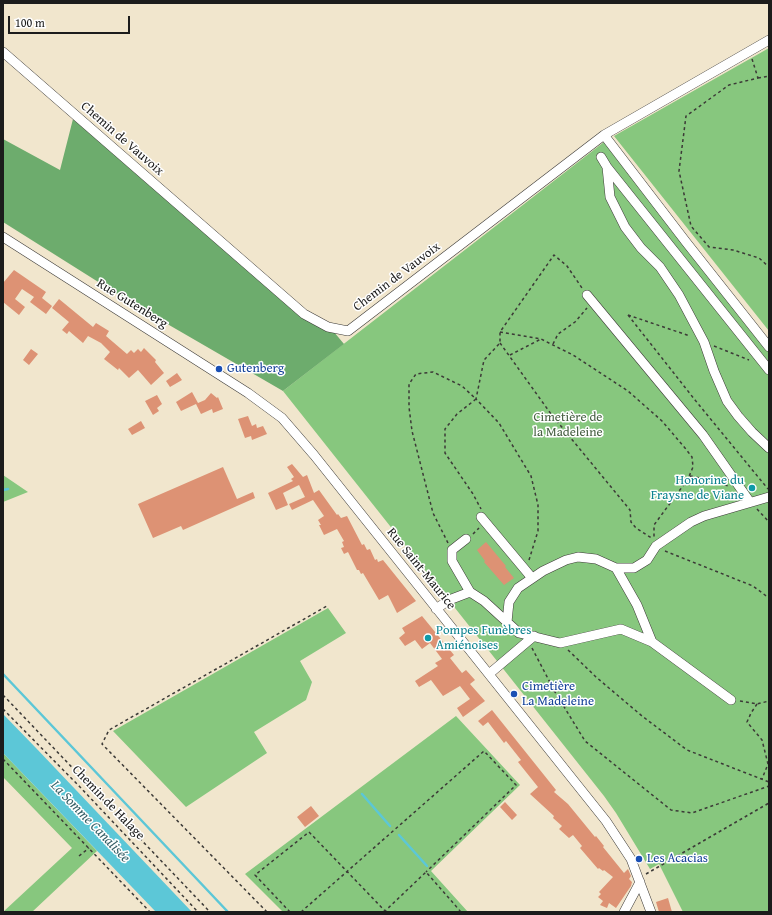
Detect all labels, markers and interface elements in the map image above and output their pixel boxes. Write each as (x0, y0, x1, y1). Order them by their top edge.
scale bar (10, 8, 132, 34)
text: 100 m (15, 14, 45, 31)
street label: Chemin de Vauvoix (77, 99, 167, 179)
street label: Chemin de Vauvoix (350, 239, 444, 315)
street label: Rue Gutenberg (94, 276, 170, 332)
place label: Gutenberg (227, 361, 284, 377)
marker: Gutenberg (214, 364, 224, 374)
park label: Cimetière de la Madeleine (533, 410, 603, 441)
place label: Honorine du Fraysne de Viane (651, 473, 744, 504)
marker: Honorine du Fraysne de Viane (747, 483, 757, 493)
street label: Rue Saint-Maurice (383, 525, 459, 613)
place label: Pompes Funèbres Amiénoises (436, 623, 531, 654)
marker: Pompes Funèbres Amiénoises (423, 633, 433, 643)
place label: Cimetière La Madeleine (522, 679, 594, 710)
marker: Cimetière La Madeleine (509, 689, 519, 699)
street label: Chemin de Halage (68, 762, 148, 844)
water label: La Somme Canalisée (47, 778, 133, 866)
place label: Les Acacias (647, 851, 708, 867)
marker: Les Acacias (634, 854, 644, 864)

